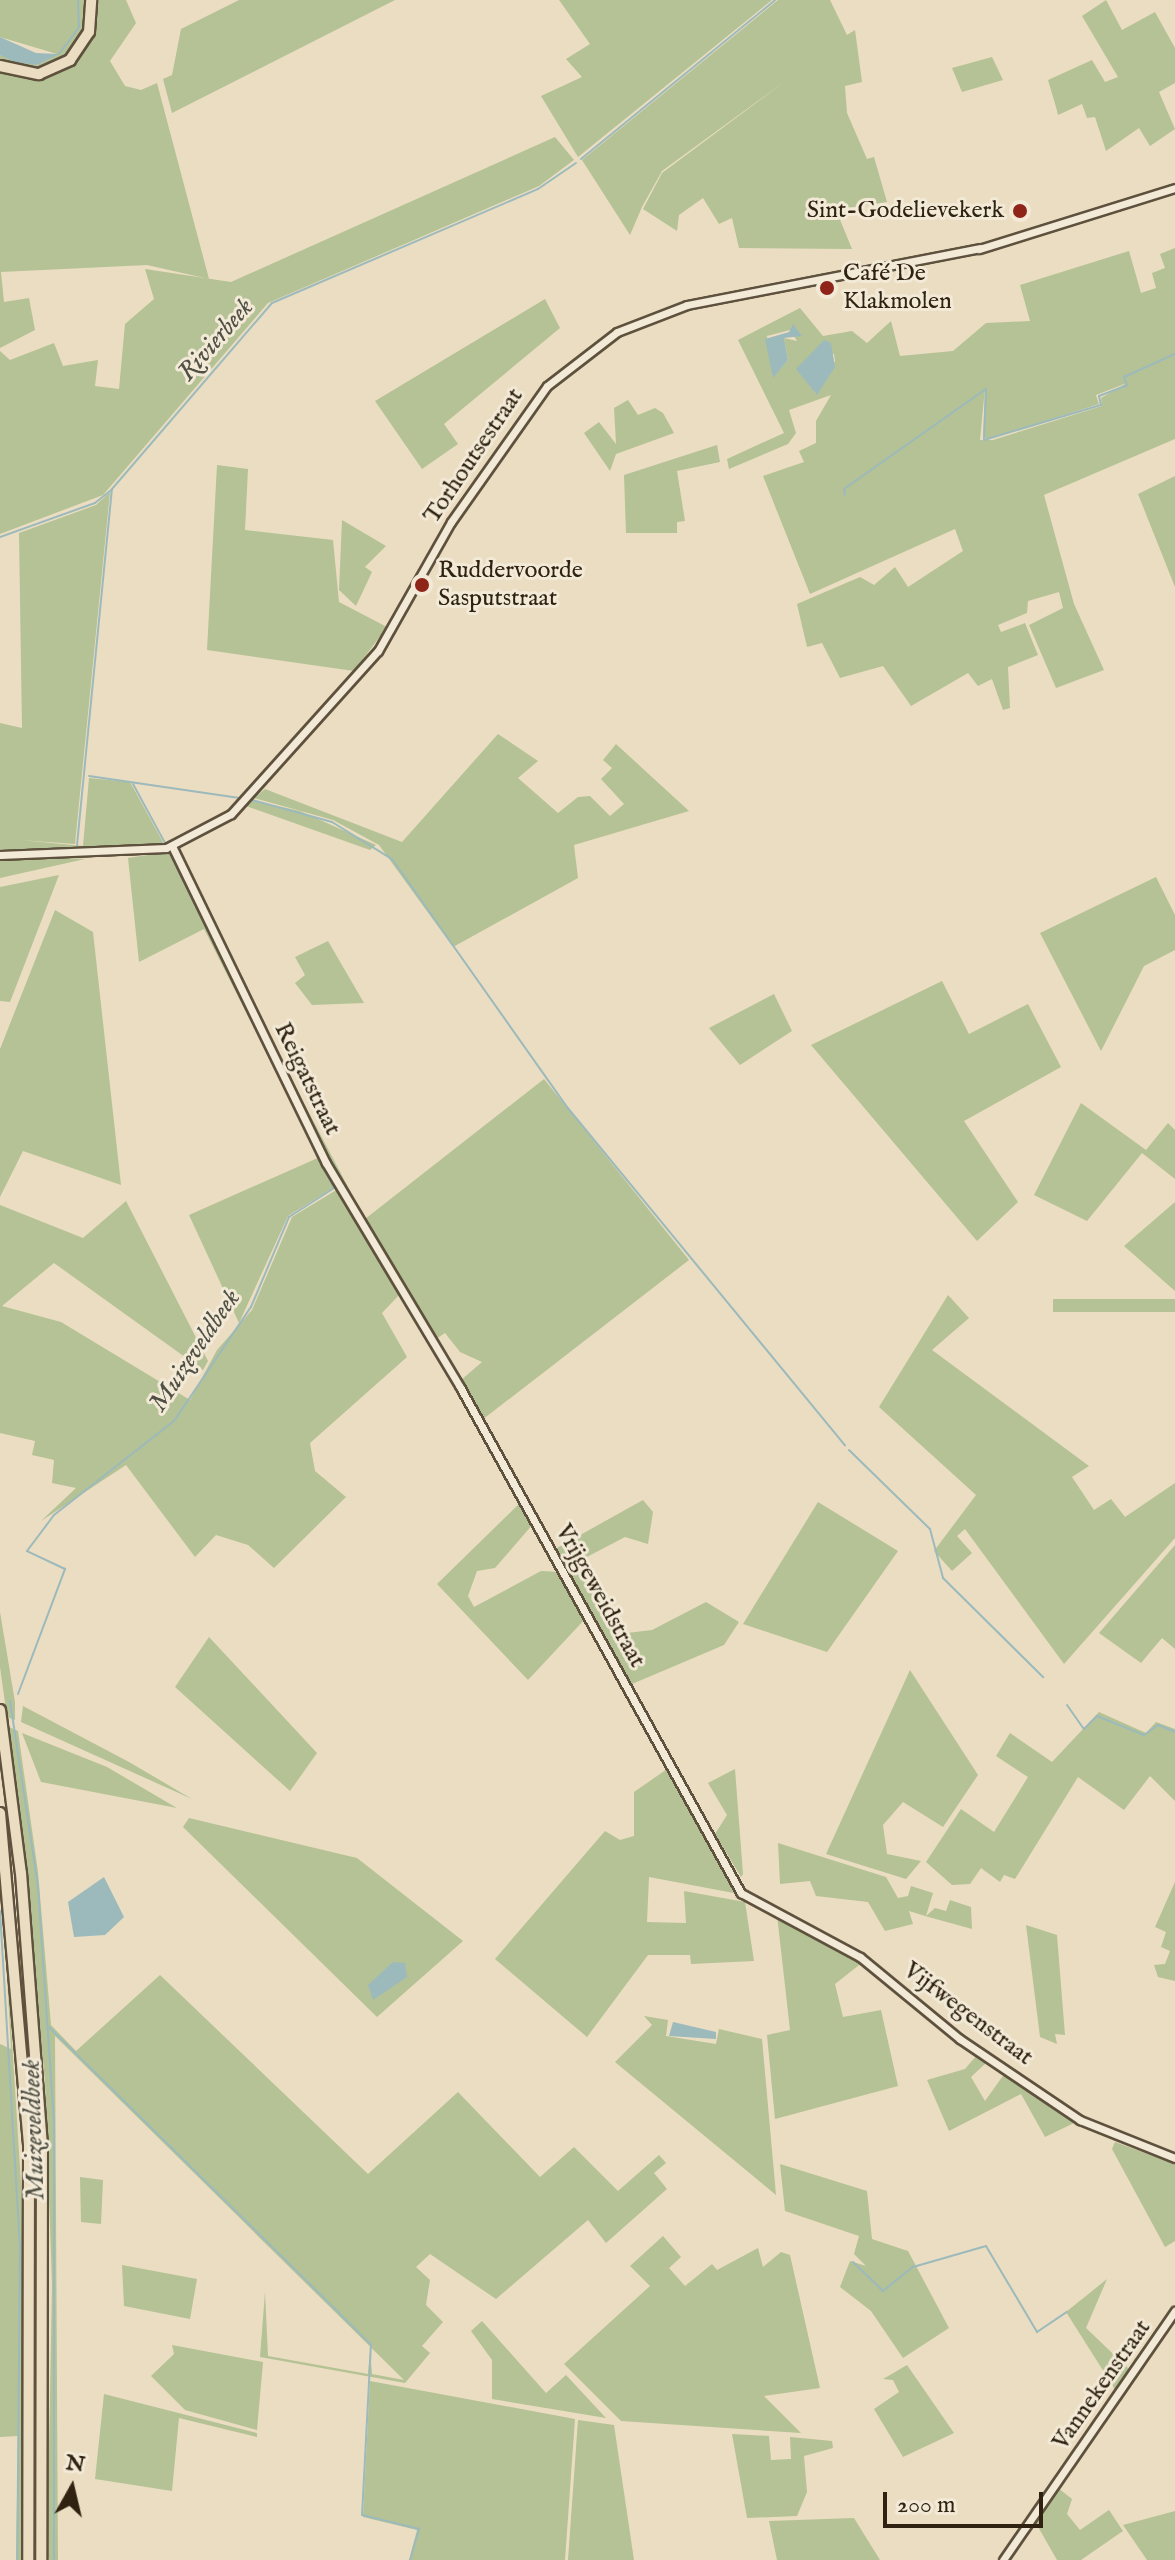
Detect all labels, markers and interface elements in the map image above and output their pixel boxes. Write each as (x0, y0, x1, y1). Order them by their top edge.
place label: Sint-Godelievekerk (807, 197, 1004, 225)
marker: Sint-Godelievekerk (1011, 202, 1029, 220)
place label: Café De Klakmolen (843, 260, 952, 316)
marker: Café De Klakmolen (818, 279, 836, 297)
water label: Rivierbeek (172, 292, 260, 388)
street label: Torhoutsestraat (418, 383, 530, 529)
place label: Ruddervoorde Sasputstraat (438, 557, 583, 613)
marker: Ruddervoorde Sasputstraat (413, 576, 431, 594)
street label: Reigatstraat (267, 1018, 347, 1140)
water label: Muizeveldbeek (143, 1284, 247, 1418)
street label: Vrijgeweidstraat (549, 1519, 651, 1673)
street label: Vijfwegenstraat (898, 1956, 1038, 2072)
water label: Muizeveldbeek (16, 2059, 52, 2201)
street label: Vannekenstraat (1047, 2314, 1157, 2456)
north arrow (32, 2448, 112, 2528)
text: N (64, 2449, 87, 2479)
scale bar (887, 2476, 1047, 2526)
text: 200 m (897, 2490, 956, 2521)

